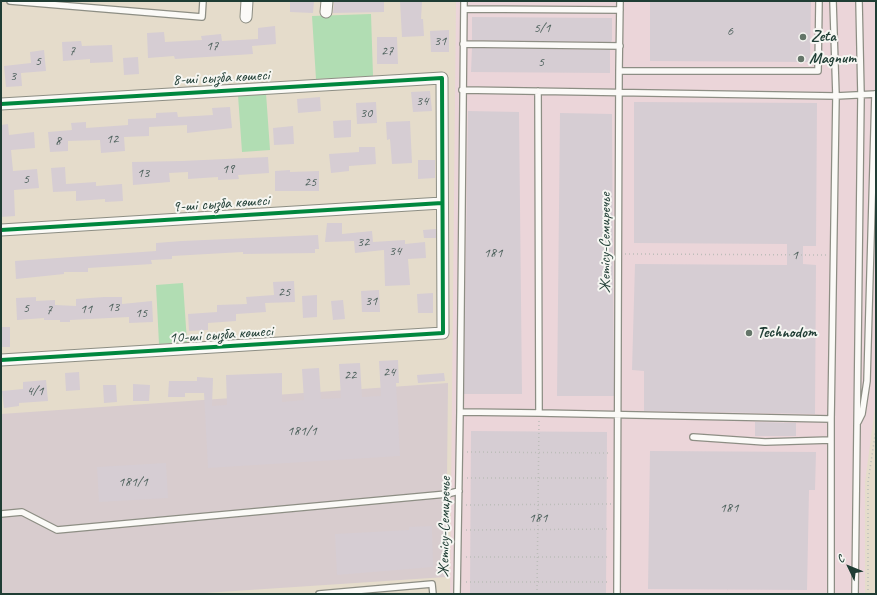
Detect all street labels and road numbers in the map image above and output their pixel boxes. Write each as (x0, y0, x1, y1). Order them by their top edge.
street label: 8-ші сызба көшесі (172, 66, 270, 90)
street label: 9-ші сызба көшесі (172, 191, 270, 217)
street label: Жетісу-Семиречье (596, 193, 616, 293)
street label: 10-ші сызба көшесі (168, 322, 274, 348)
street label: Жетісу-Семиречье (435, 476, 455, 578)

